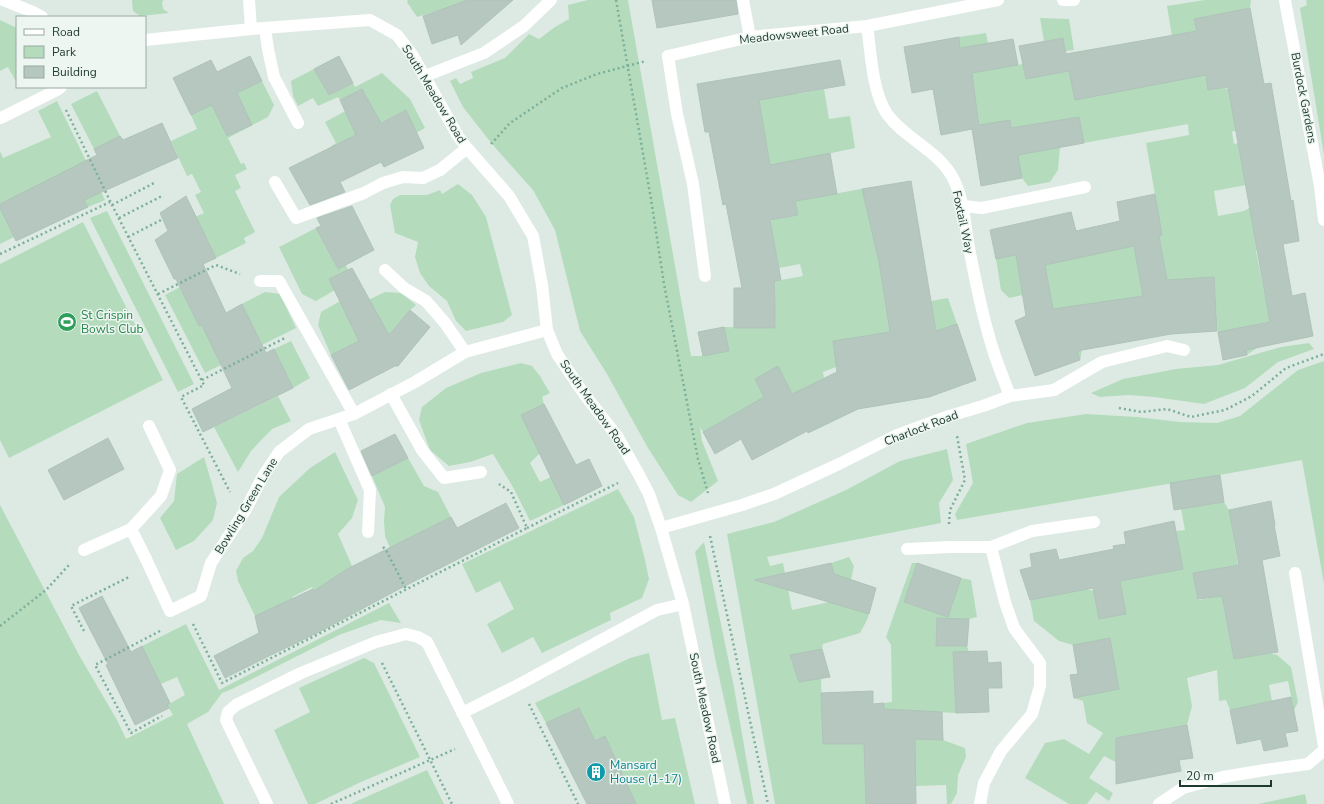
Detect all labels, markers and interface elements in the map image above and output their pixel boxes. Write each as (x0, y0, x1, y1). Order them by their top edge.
legend (16, 16, 146, 88)
street label: Meadowsweet Road (738, 20, 850, 48)
text: Road (52, 24, 80, 40)
street label: South Meadow Road (398, 42, 470, 146)
text: Park (52, 44, 77, 60)
street label: Burdock Gardens (1287, 51, 1321, 145)
text: Building (52, 64, 97, 80)
street label: Foxtail Way (949, 189, 978, 256)
place label: St Crispin Bowls Club (81, 307, 144, 337)
sports icon: St Crispin Bowls Club (56, 311, 78, 333)
street label: South Meadow Road (556, 356, 634, 458)
street label: Charlock Road (882, 407, 960, 449)
street label: Bowling Green Lane (211, 455, 281, 557)
street label: South Meadow Road (685, 651, 725, 765)
place label: Mansard House (1-17) (610, 757, 682, 787)
building icon: Mansard House (1-17) (585, 761, 607, 783)
scale bar (1180, 762, 1271, 788)
text: 20 m (1186, 768, 1214, 784)

